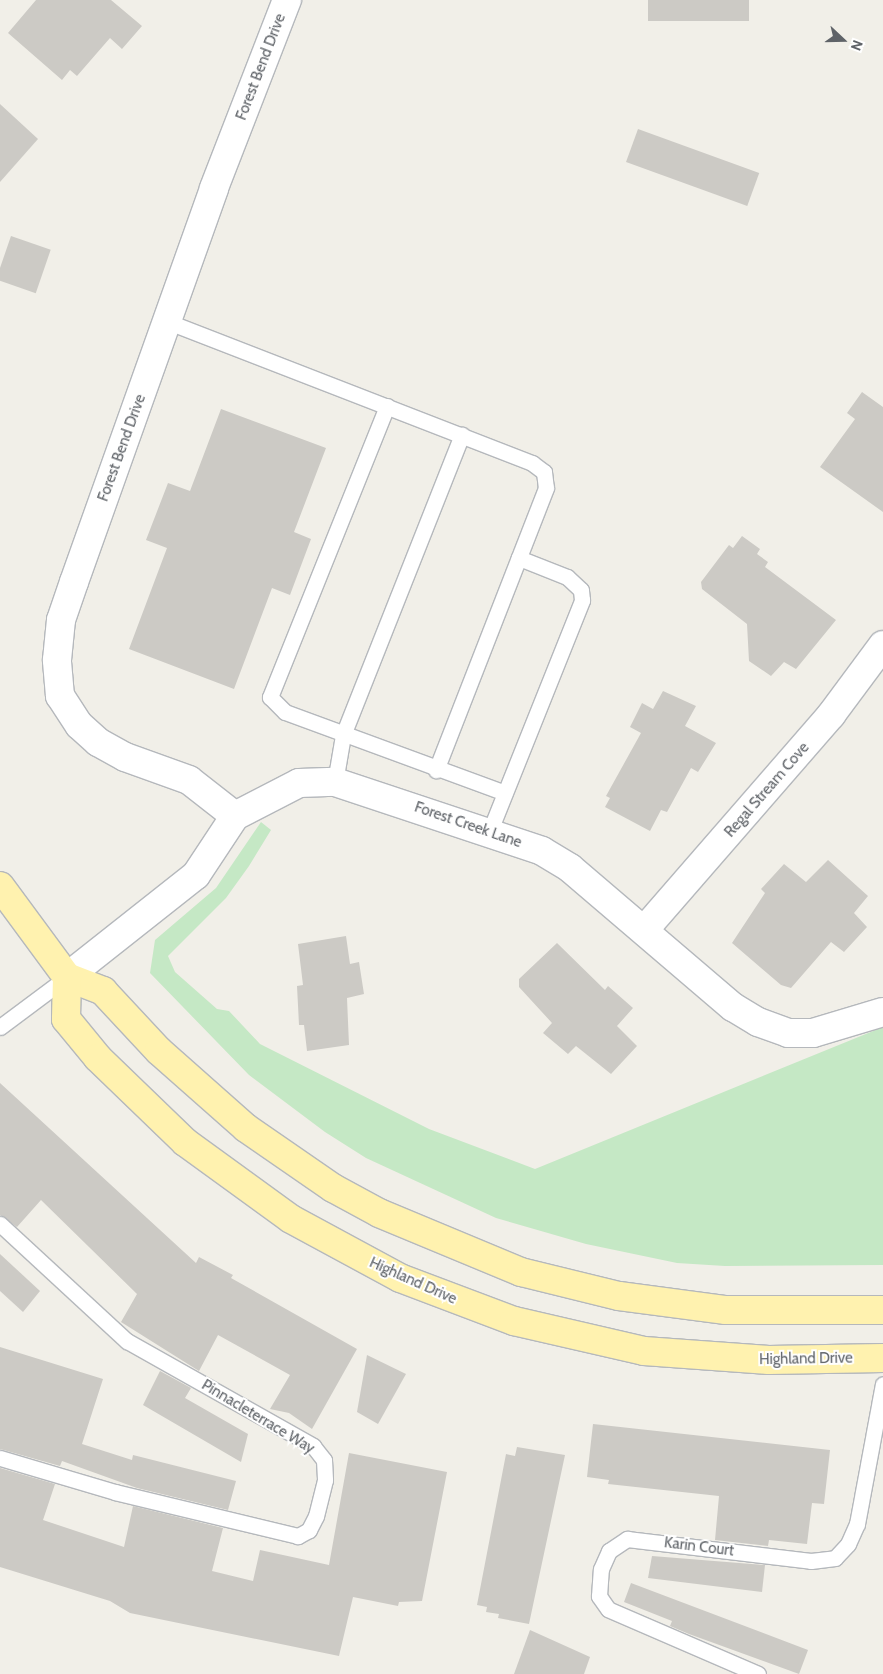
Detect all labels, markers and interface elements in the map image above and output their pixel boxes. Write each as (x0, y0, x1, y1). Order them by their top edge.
street label: Forest Bend Drive (232, 11, 290, 123)
north arrow (818, 15, 868, 65)
text: N (847, 38, 867, 53)
street label: Forest Bend Drive (94, 392, 150, 504)
street label: Regal Stream Cove (721, 739, 813, 841)
street label: Forest Creek Lane (412, 798, 524, 852)
street label: Highland Drive (367, 1254, 459, 1308)
street label: Highland Drive (759, 1349, 853, 1369)
street label: Pinnacleterrace Way (198, 1376, 318, 1458)
street label: Karin Court (663, 1534, 735, 1560)

